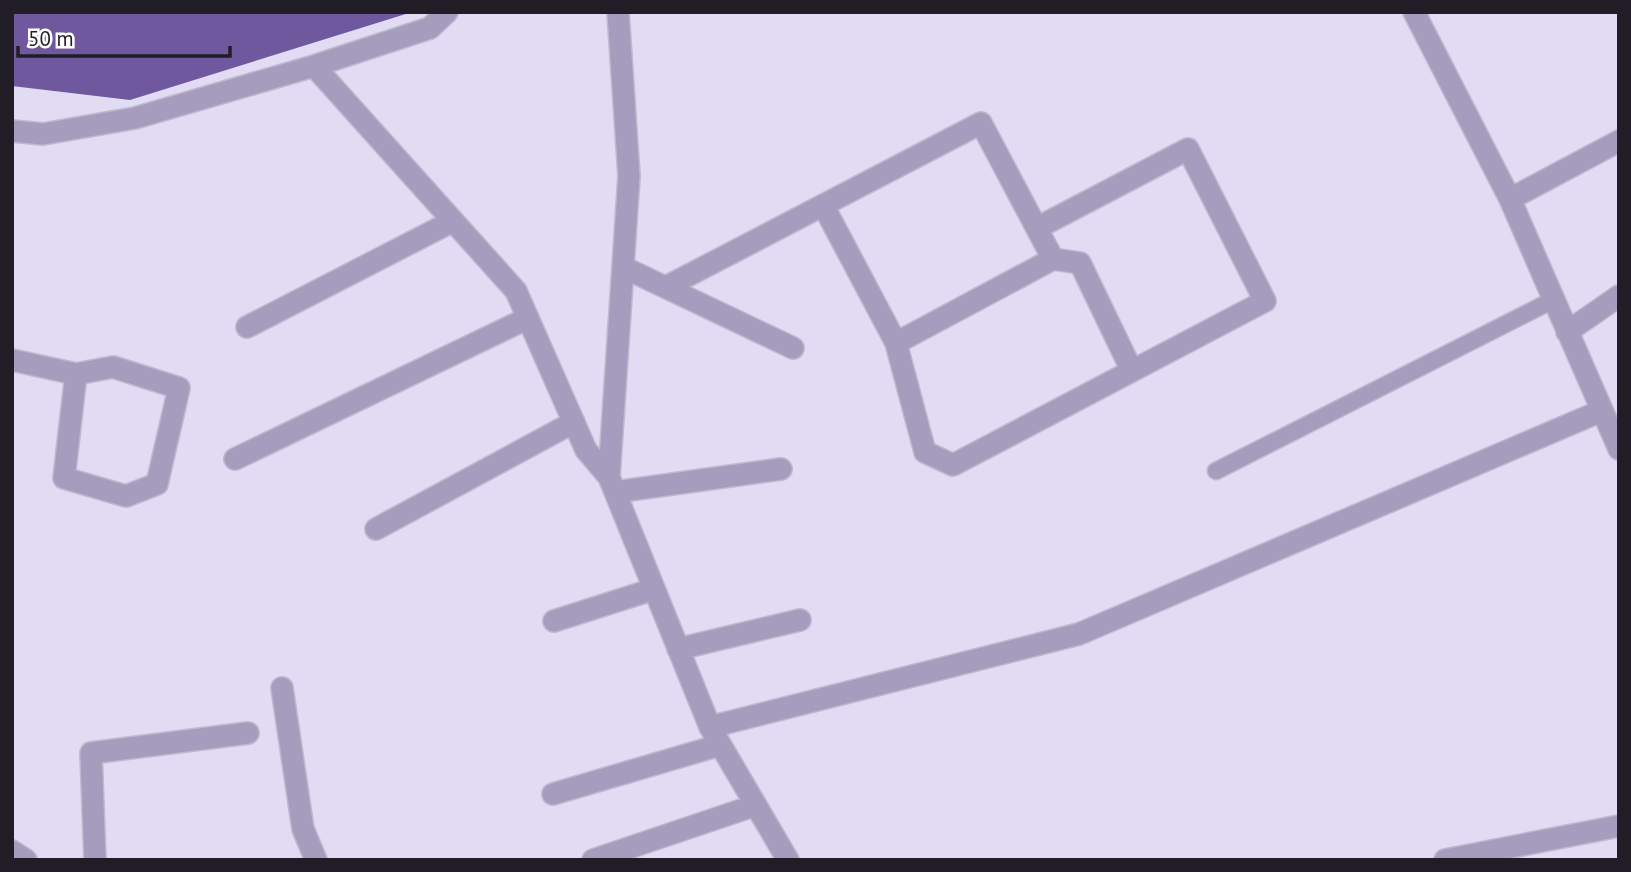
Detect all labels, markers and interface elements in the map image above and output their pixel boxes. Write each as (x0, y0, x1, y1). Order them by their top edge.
scale bar (18, 14, 229, 58)
text: 50 m (28, 25, 74, 52)

